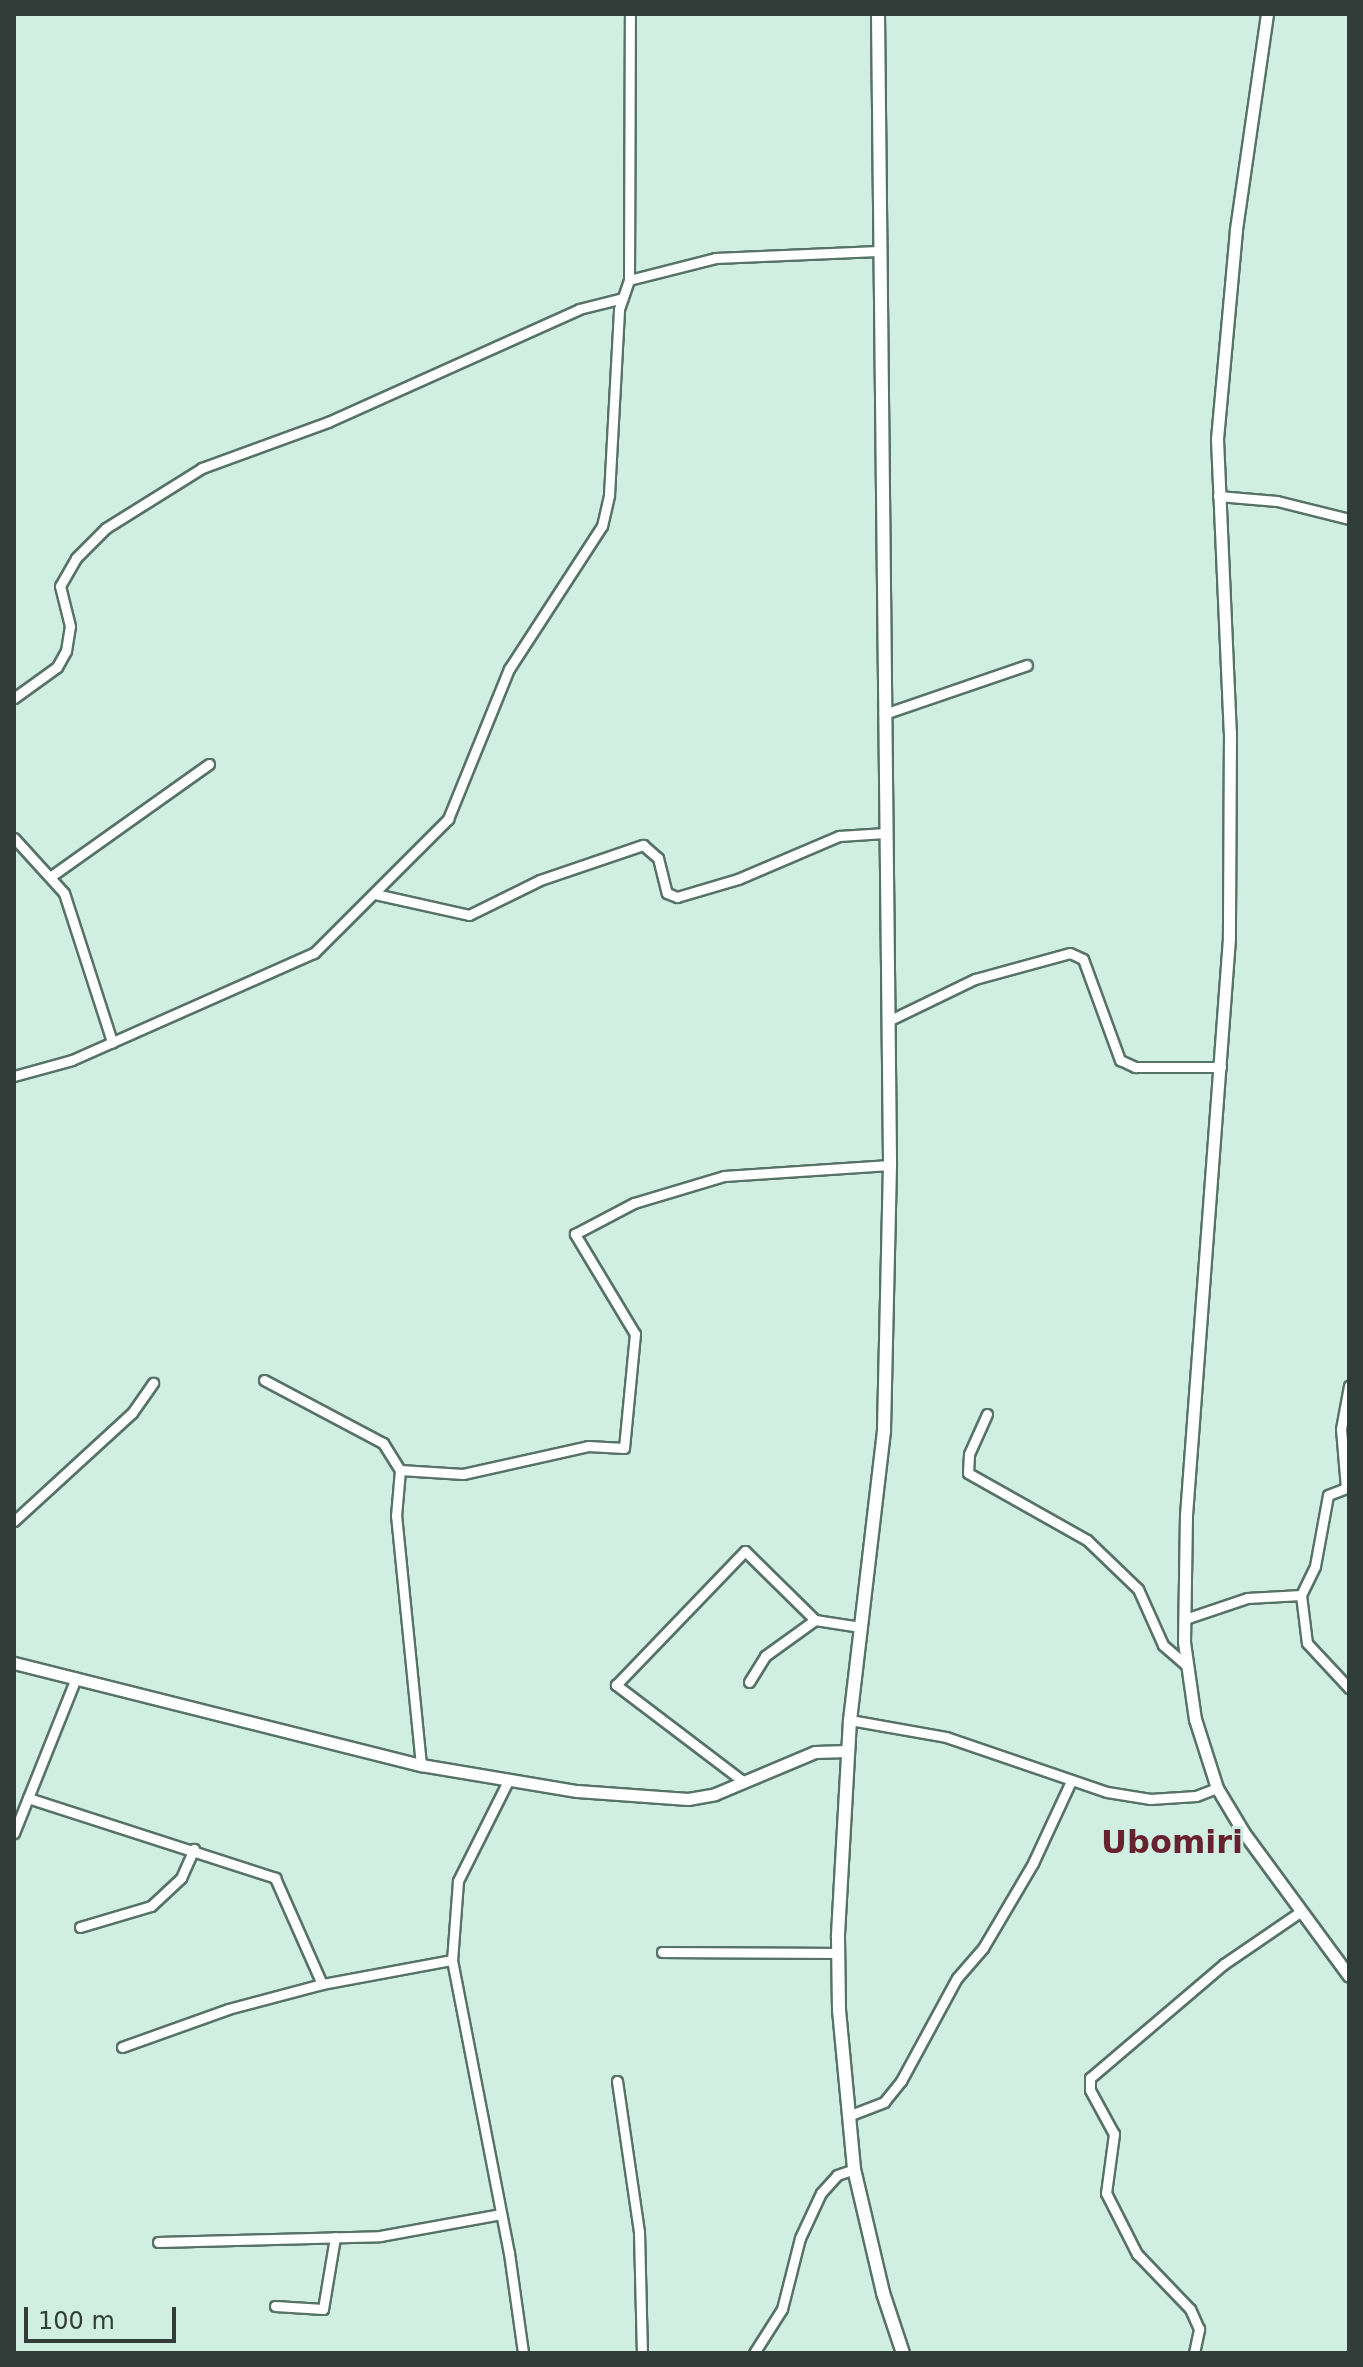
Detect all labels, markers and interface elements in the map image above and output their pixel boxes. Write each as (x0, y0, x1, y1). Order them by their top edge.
district label: Ubomiri (1101, 1823, 1243, 1861)
scale bar (28, 2291, 180, 2341)
text: 100 m (38, 2307, 115, 2335)

